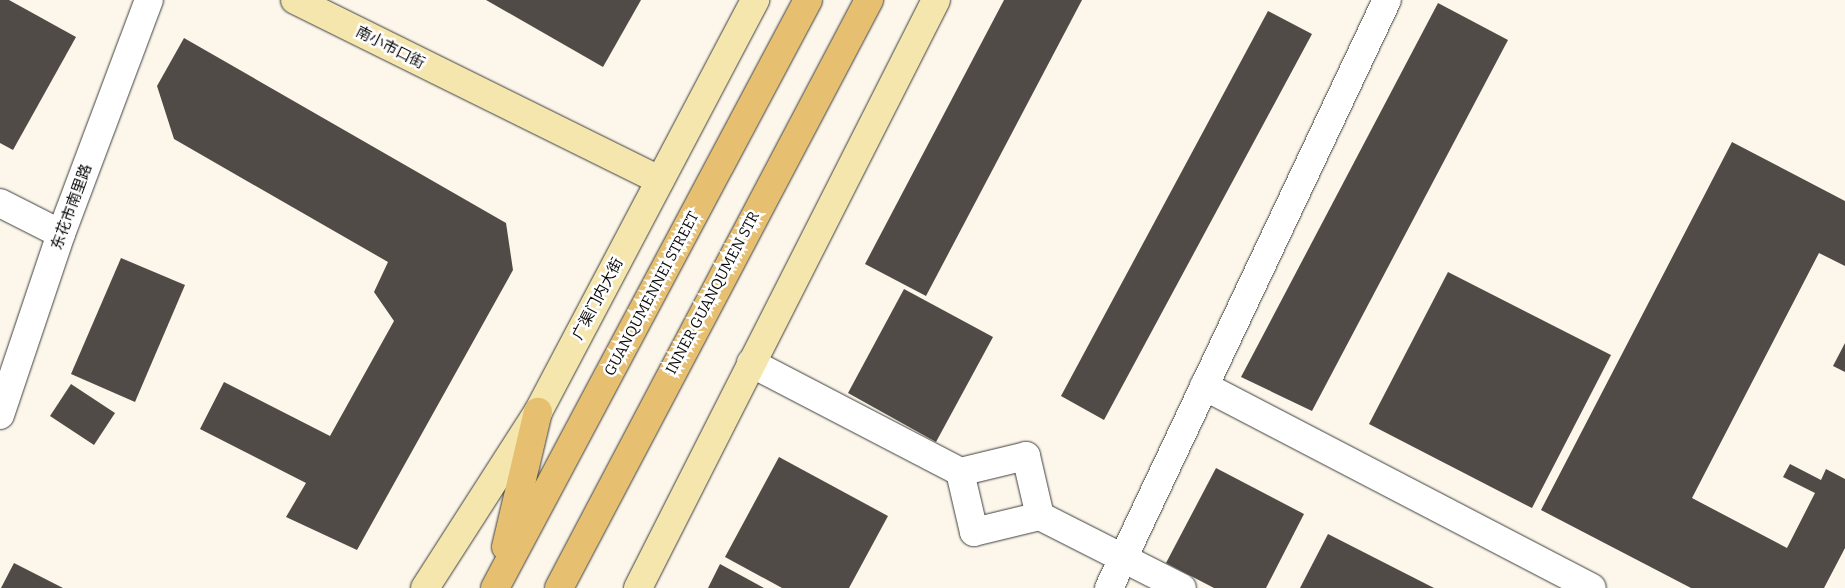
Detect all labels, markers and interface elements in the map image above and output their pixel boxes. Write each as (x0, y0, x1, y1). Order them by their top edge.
street label: 南小市口街 (353, 23, 427, 73)
street label: 东花市南里路 (48, 162, 96, 252)
street label: GUANQUMENNEI STREET (601, 209, 703, 379)
street label: INNER GUANQUMEN STR (662, 209, 764, 377)
street label: 广渠门内大街 (569, 255, 627, 343)

